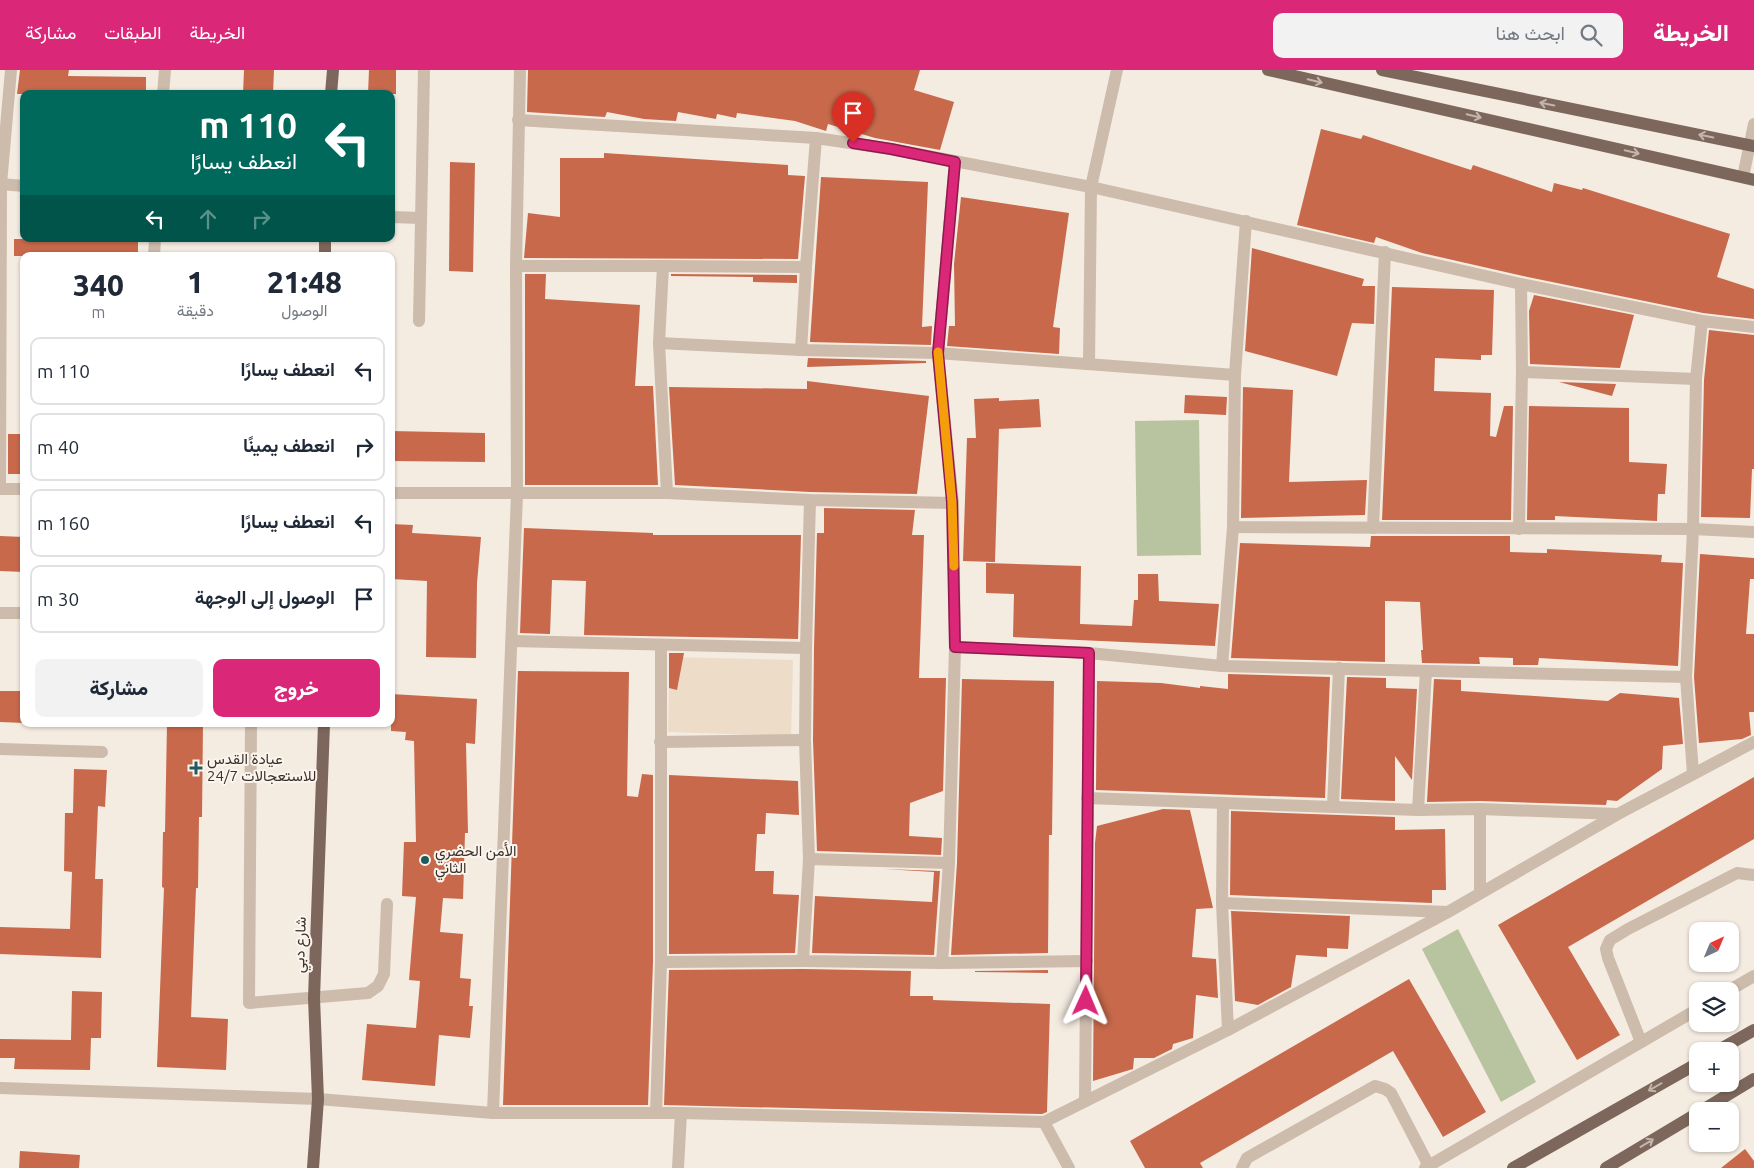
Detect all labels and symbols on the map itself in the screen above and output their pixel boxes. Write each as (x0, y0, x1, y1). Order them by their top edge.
one-way arrow (1307, 77, 1323, 86)
pin (832, 92, 874, 143)
one-way arrow (1539, 99, 1555, 108)
one-way arrow (1465, 112, 1481, 122)
one-way arrow (1699, 131, 1715, 141)
one-way arrow (1624, 148, 1640, 157)
place label: عيادة القدس للاستعجالات 24/7 (207, 750, 316, 785)
marker: عيادة القدس للاستعجالات 24/7 (189, 761, 203, 775)
place label: الأمن الحضري الثاني (435, 842, 517, 881)
marker: الأمن الحضري الثاني (419, 854, 431, 866)
street label: شارع دبي (290, 916, 314, 974)
north arrow (1689, 922, 1739, 972)
position arrow (1059, 974, 1111, 1026)
one-way arrow (1649, 1083, 1663, 1093)
one-way arrow (1640, 1138, 1654, 1148)

